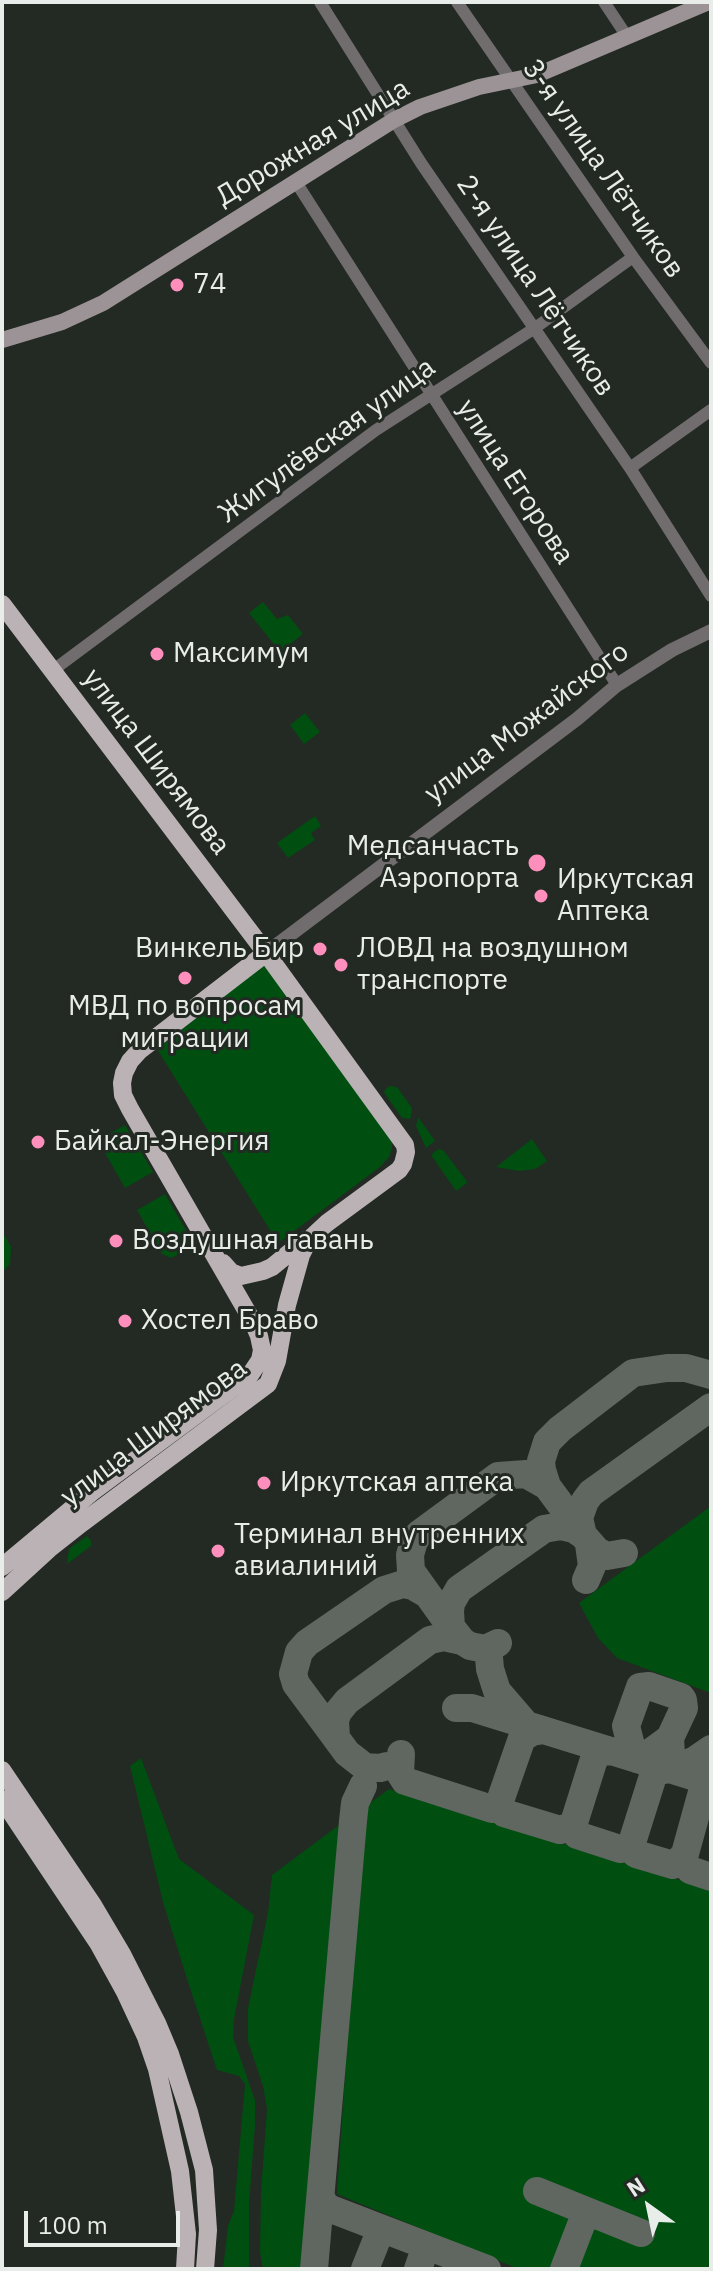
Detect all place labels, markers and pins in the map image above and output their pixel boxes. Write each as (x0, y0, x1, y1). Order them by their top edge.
place label: 74 (193, 268, 227, 302)
marker: 74 (168, 276, 186, 294)
place label: Максимум (173, 637, 309, 671)
marker: Максимум (148, 645, 166, 663)
place label: Медсанчасть Аэропорта (347, 830, 519, 896)
marker: Медсанчасть Аэропорта (526, 852, 548, 874)
place label: Иркутская Аптека (557, 863, 695, 929)
marker: Иркутская Аптека (532, 887, 550, 905)
place label: Винкель Бир (135, 932, 304, 966)
place label: ЛОВД на воздушном транспорте (357, 932, 629, 998)
marker: Винкель Бир (311, 940, 329, 958)
marker: ЛОВД на воздушном транспорте (332, 956, 350, 974)
marker: МВД по вопросам миграции (176, 969, 194, 987)
place label: МВД по вопросам миграции (68, 990, 302, 1056)
place label: Байкал-Энергия (54, 1125, 269, 1159)
marker: Байкал-Энергия (29, 1133, 47, 1151)
place label: Воздушная гавань (132, 1224, 374, 1258)
marker: Воздушная гавань (107, 1232, 125, 1250)
place label: Хостел Браво (141, 1304, 319, 1338)
marker: Хостел Браво (116, 1312, 134, 1330)
place label: Иркутская аптека (280, 1466, 513, 1500)
marker: Иркутская аптека (255, 1474, 273, 1492)
place label: Терминал внутренних авиалиний (234, 1518, 525, 1584)
marker: Терминал внутренних авиалиний (209, 1542, 227, 1560)

